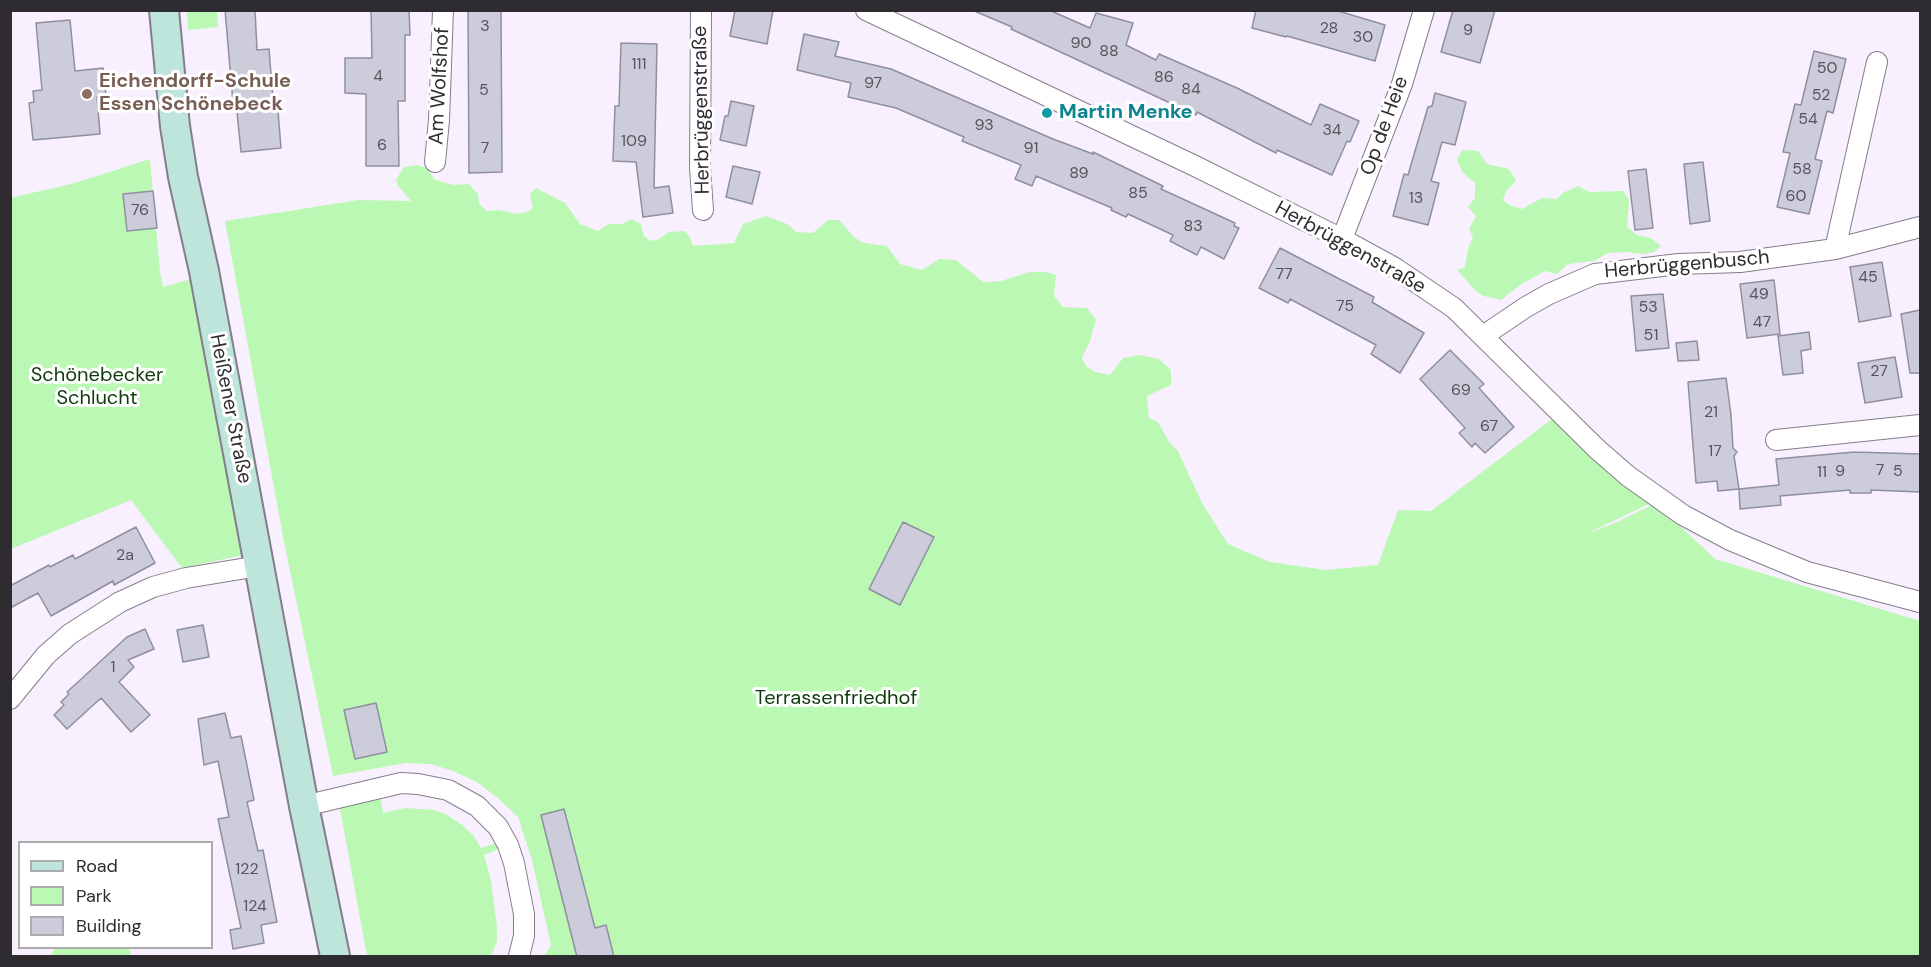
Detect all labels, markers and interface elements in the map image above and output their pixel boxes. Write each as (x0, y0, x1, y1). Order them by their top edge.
house number: 3 (480, 17, 490, 37)
house number: 28 (1320, 19, 1338, 39)
house number: 9 (1463, 21, 1473, 41)
street label: Herbrüggenstraße (689, 26, 715, 194)
street label: Am Wolfshof (425, 27, 455, 145)
house number: 30 (1353, 28, 1373, 48)
house number: 90 (1071, 34, 1091, 54)
house number: 88 (1099, 42, 1119, 62)
house number: 111 (632, 55, 646, 75)
house number: 50 (1817, 59, 1837, 79)
house number: 4 (373, 67, 383, 87)
house number: 86 (1154, 68, 1174, 88)
place label: Eichendorff-Schule Essen Schönebeck (99, 70, 291, 117)
street label: Op de Heie (1356, 73, 1414, 179)
house number: 97 (864, 74, 882, 94)
house number: 84 (1181, 80, 1201, 100)
house number: 5 (479, 81, 489, 101)
house number: 52 (1812, 86, 1830, 106)
marker: Eichendorff-Schule Essen Schönebeck (80, 87, 94, 101)
place label: Martin Menke (1059, 101, 1193, 125)
marker: Martin Menke (1040, 106, 1054, 120)
house number: 54 (1798, 110, 1818, 130)
house number: 93 (974, 116, 994, 136)
house number: 34 (1322, 121, 1342, 141)
house number: 109 (621, 132, 647, 152)
house number: 6 (377, 136, 387, 156)
house number: 7 (481, 139, 489, 159)
house number: 91 (1024, 139, 1038, 159)
house number: 58 (1792, 160, 1812, 180)
house number: 89 (1069, 164, 1089, 184)
house number: 85 (1128, 184, 1148, 204)
house number: 60 (1786, 187, 1806, 207)
house number: 13 (1409, 189, 1423, 209)
street label: Herbrüggenstraße (1270, 197, 1430, 299)
house number: 76 (131, 201, 149, 221)
house number: 83 (1183, 217, 1203, 237)
street label: Herbrüggenbusch (1604, 246, 1770, 284)
house number: 77 (1275, 265, 1293, 285)
house number: 45 (1858, 268, 1878, 288)
house number: 49 (1749, 285, 1769, 305)
house number: 75 (1336, 297, 1354, 317)
house number: 53 (1638, 298, 1658, 318)
house number: 47 (1753, 313, 1771, 333)
house number: 51 (1644, 326, 1658, 346)
street label: Heißener Straße (204, 332, 256, 486)
house number: 27 (1870, 362, 1888, 382)
park label: Schönebecker Schlucht (31, 364, 163, 411)
house number: 69 (1451, 381, 1471, 401)
house number: 21 (1704, 403, 1718, 423)
house number: 67 (1480, 417, 1498, 437)
house number: 17 (1708, 442, 1722, 462)
house number: 7 (1876, 461, 1884, 481)
house number: 9 (1835, 462, 1845, 482)
house number: 5 (1893, 462, 1903, 482)
house number: 11 (1817, 463, 1827, 483)
house number: 2a (116, 546, 134, 566)
house number: 1 (111, 658, 115, 678)
park label: Terrassenfriedhof (755, 687, 917, 711)
legend (18, 841, 213, 949)
text: Road (76, 854, 118, 878)
house number: 122 (235, 860, 259, 880)
text: Park (76, 884, 112, 908)
house number: 124 (243, 897, 267, 917)
text: Building (76, 914, 141, 938)

